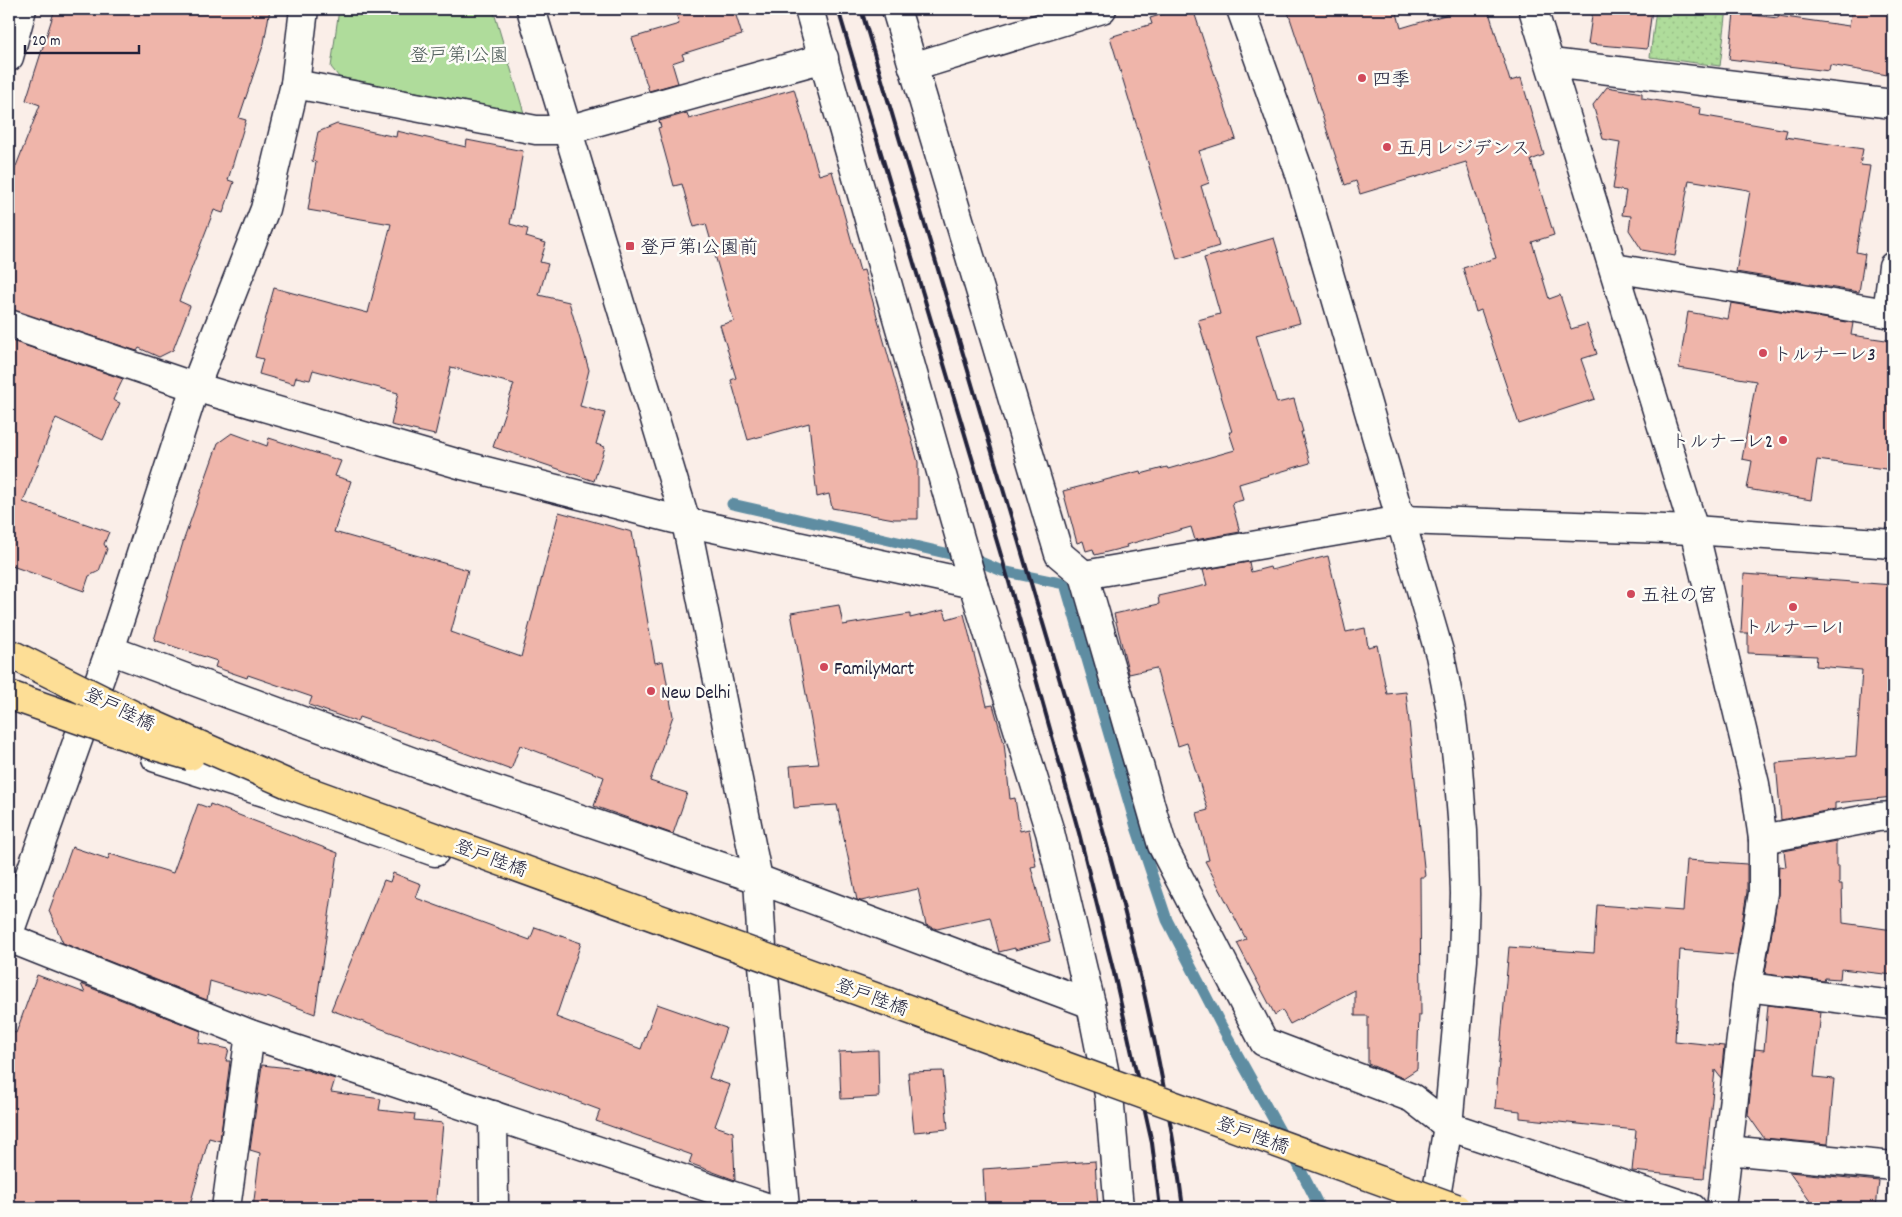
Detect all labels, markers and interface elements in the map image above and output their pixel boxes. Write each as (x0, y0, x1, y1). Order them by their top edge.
scale bar (25, 22, 139, 54)
text: 20 m (32, 31, 60, 53)
park label: 登戸第1公園 (409, 44, 509, 71)
place label: 四季 (1372, 68, 1410, 95)
marker: 四季 (1356, 72, 1368, 84)
place label: 五月レジデンス (1397, 137, 1530, 164)
marker: 五月レジデンス (1381, 141, 1393, 153)
place label: 登戸第1公園前 (640, 236, 758, 263)
marker: 登戸第1公園前 (624, 240, 636, 252)
place label: トルナーレ3 (1773, 343, 1876, 370)
marker: トルナーレ3 (1757, 347, 1769, 359)
place label: トルナーレ2 (1670, 430, 1773, 457)
marker: トルナーレ2 (1777, 434, 1789, 446)
place label: 五社の宮 (1641, 584, 1717, 611)
marker: 五社の宮 (1625, 588, 1637, 600)
marker: トルナーレ1 (1787, 601, 1799, 613)
place label: トルナーレ1 (1744, 616, 1842, 643)
place label: FamilyMart (834, 657, 914, 684)
marker: FamilyMart (818, 661, 830, 673)
place label: New Delhi (661, 681, 731, 708)
street label: 登戸陸橋 (78, 682, 159, 740)
marker: New Delhi (645, 685, 657, 697)
street label: 登戸陸橋 (449, 835, 530, 886)
street label: 登戸陸橋 (830, 974, 911, 1025)
street label: 登戸陸橋 (1211, 1112, 1292, 1163)

